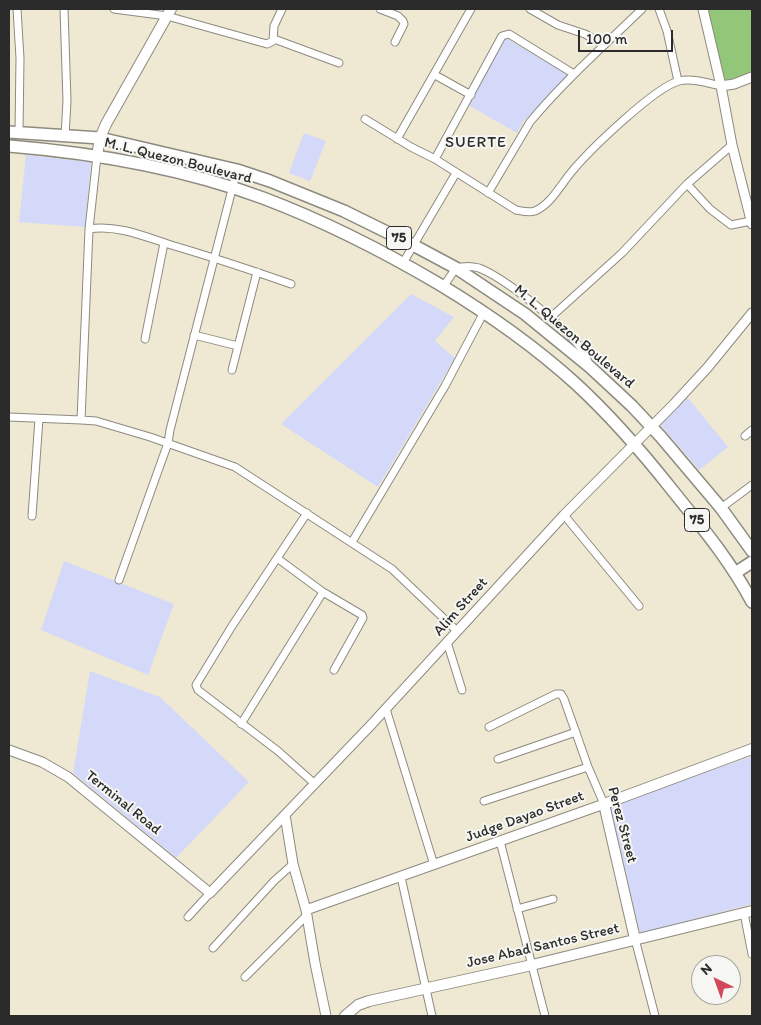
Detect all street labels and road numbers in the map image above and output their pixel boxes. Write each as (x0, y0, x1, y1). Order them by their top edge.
street label: M. L. Quezon Boulevard (102, 134, 254, 188)
road number: 75 (386, 227, 412, 250)
street label: M. L. Quezon Boulevard (510, 281, 638, 393)
road number: 75 (684, 508, 710, 532)
street label: Alim Street (430, 574, 492, 640)
street label: Terminal Road (82, 767, 164, 839)
street label: Perez Street (603, 785, 641, 865)
street label: Judge Dayao Street (463, 787, 587, 847)
street label: Jose Abad Santos Street (465, 920, 621, 972)

